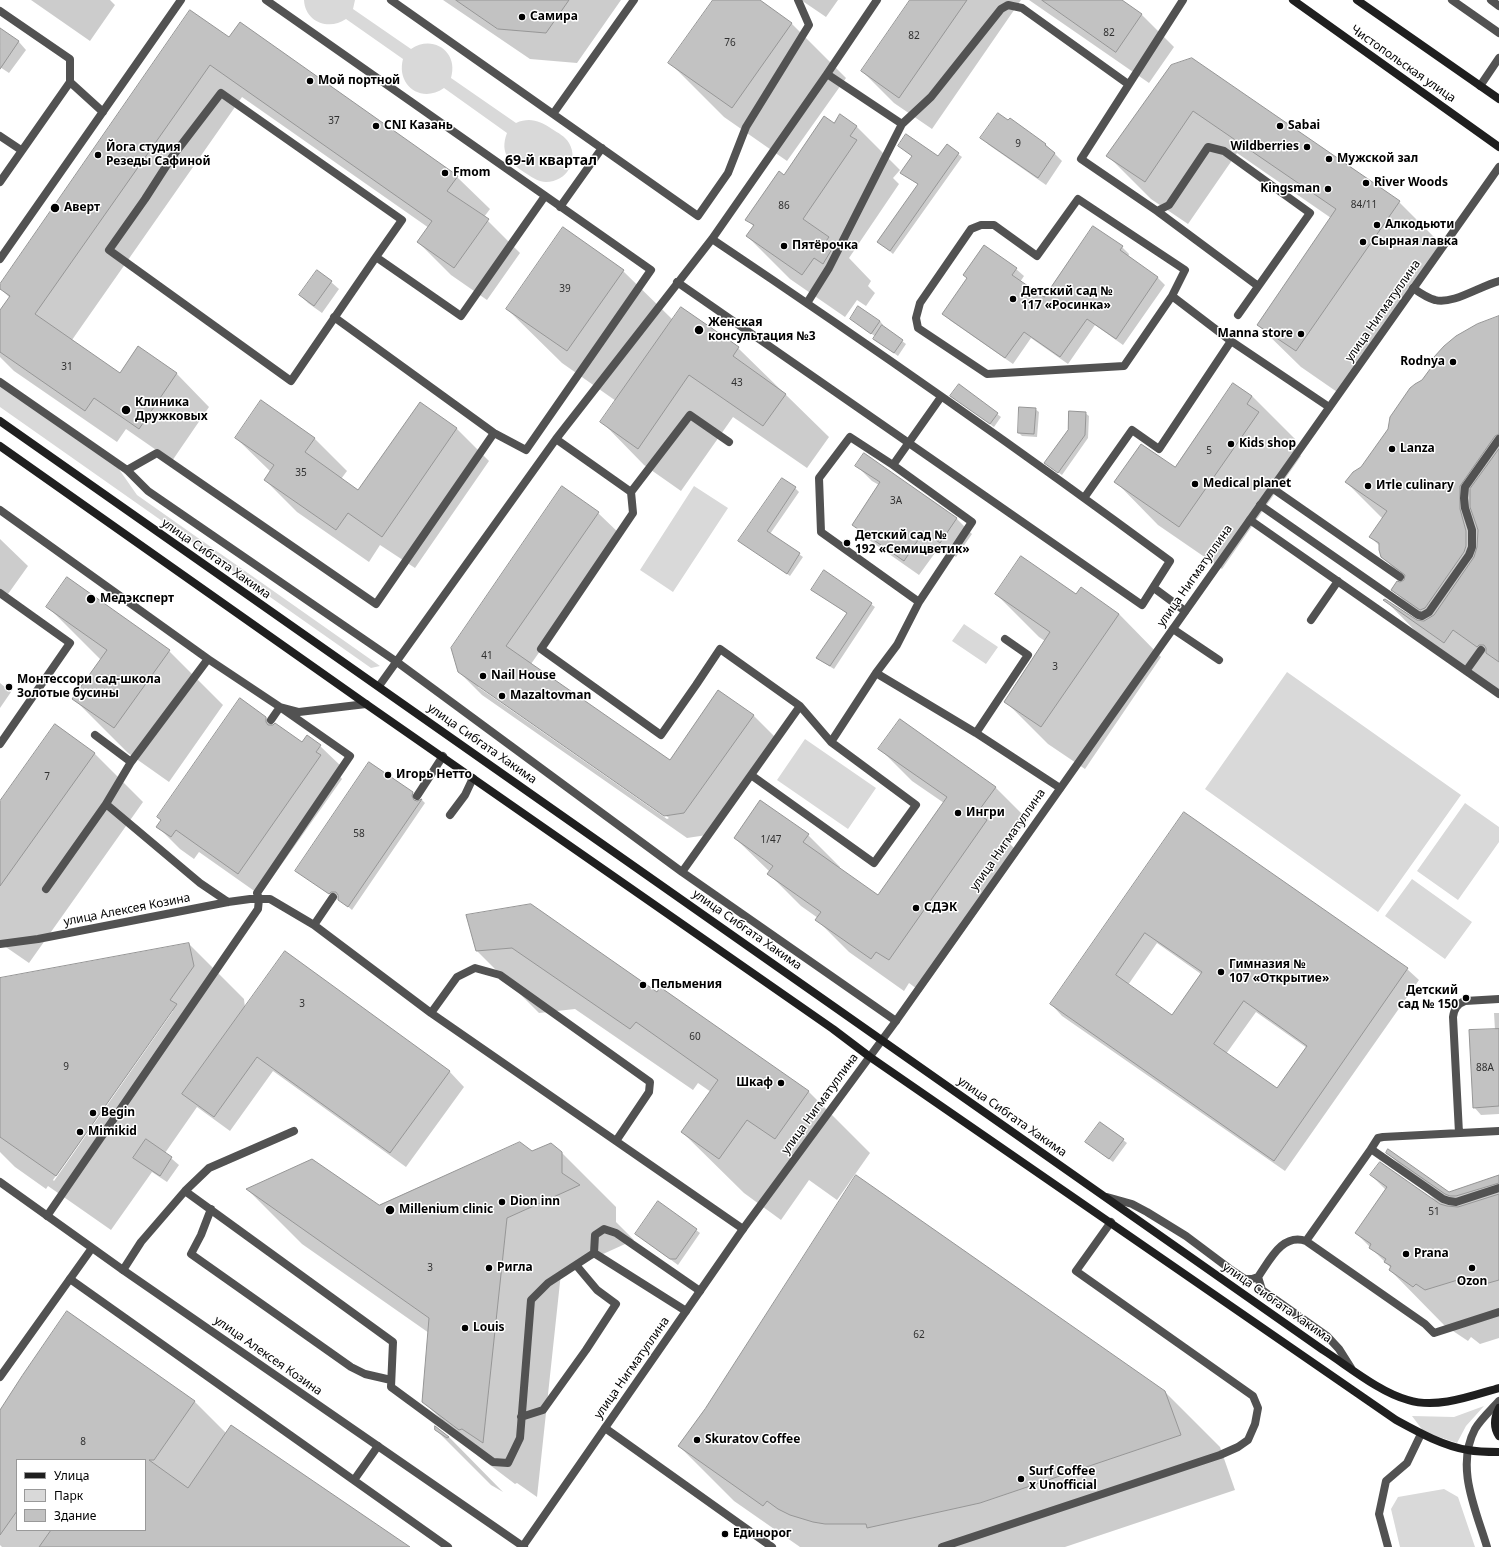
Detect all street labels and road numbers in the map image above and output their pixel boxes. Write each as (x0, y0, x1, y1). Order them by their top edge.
street label: Чистопольская улица (1348, 22, 1458, 106)
street label: улица Нигматуллина (1342, 257, 1424, 365)
street label: улица Сибгата Хакима (159, 516, 273, 602)
street label: улица Нигматуллина (1154, 522, 1236, 630)
street label: улица Сибгата Хакима (425, 701, 539, 787)
street label: улица Нигматуллина (967, 786, 1049, 894)
street label: улица Сибгата Хакима (690, 887, 804, 973)
street label: улица Алексея Козина (62, 891, 192, 929)
street label: улица Нигматуллина (779, 1051, 861, 1157)
street label: улица Сибгата Хакима (955, 1074, 1069, 1160)
street label: улица Сибгата Хакима (1220, 1260, 1334, 1346)
street label: улица Алексея Козина (211, 1313, 325, 1399)
street label: улица Нигматуллина (591, 1314, 673, 1422)

